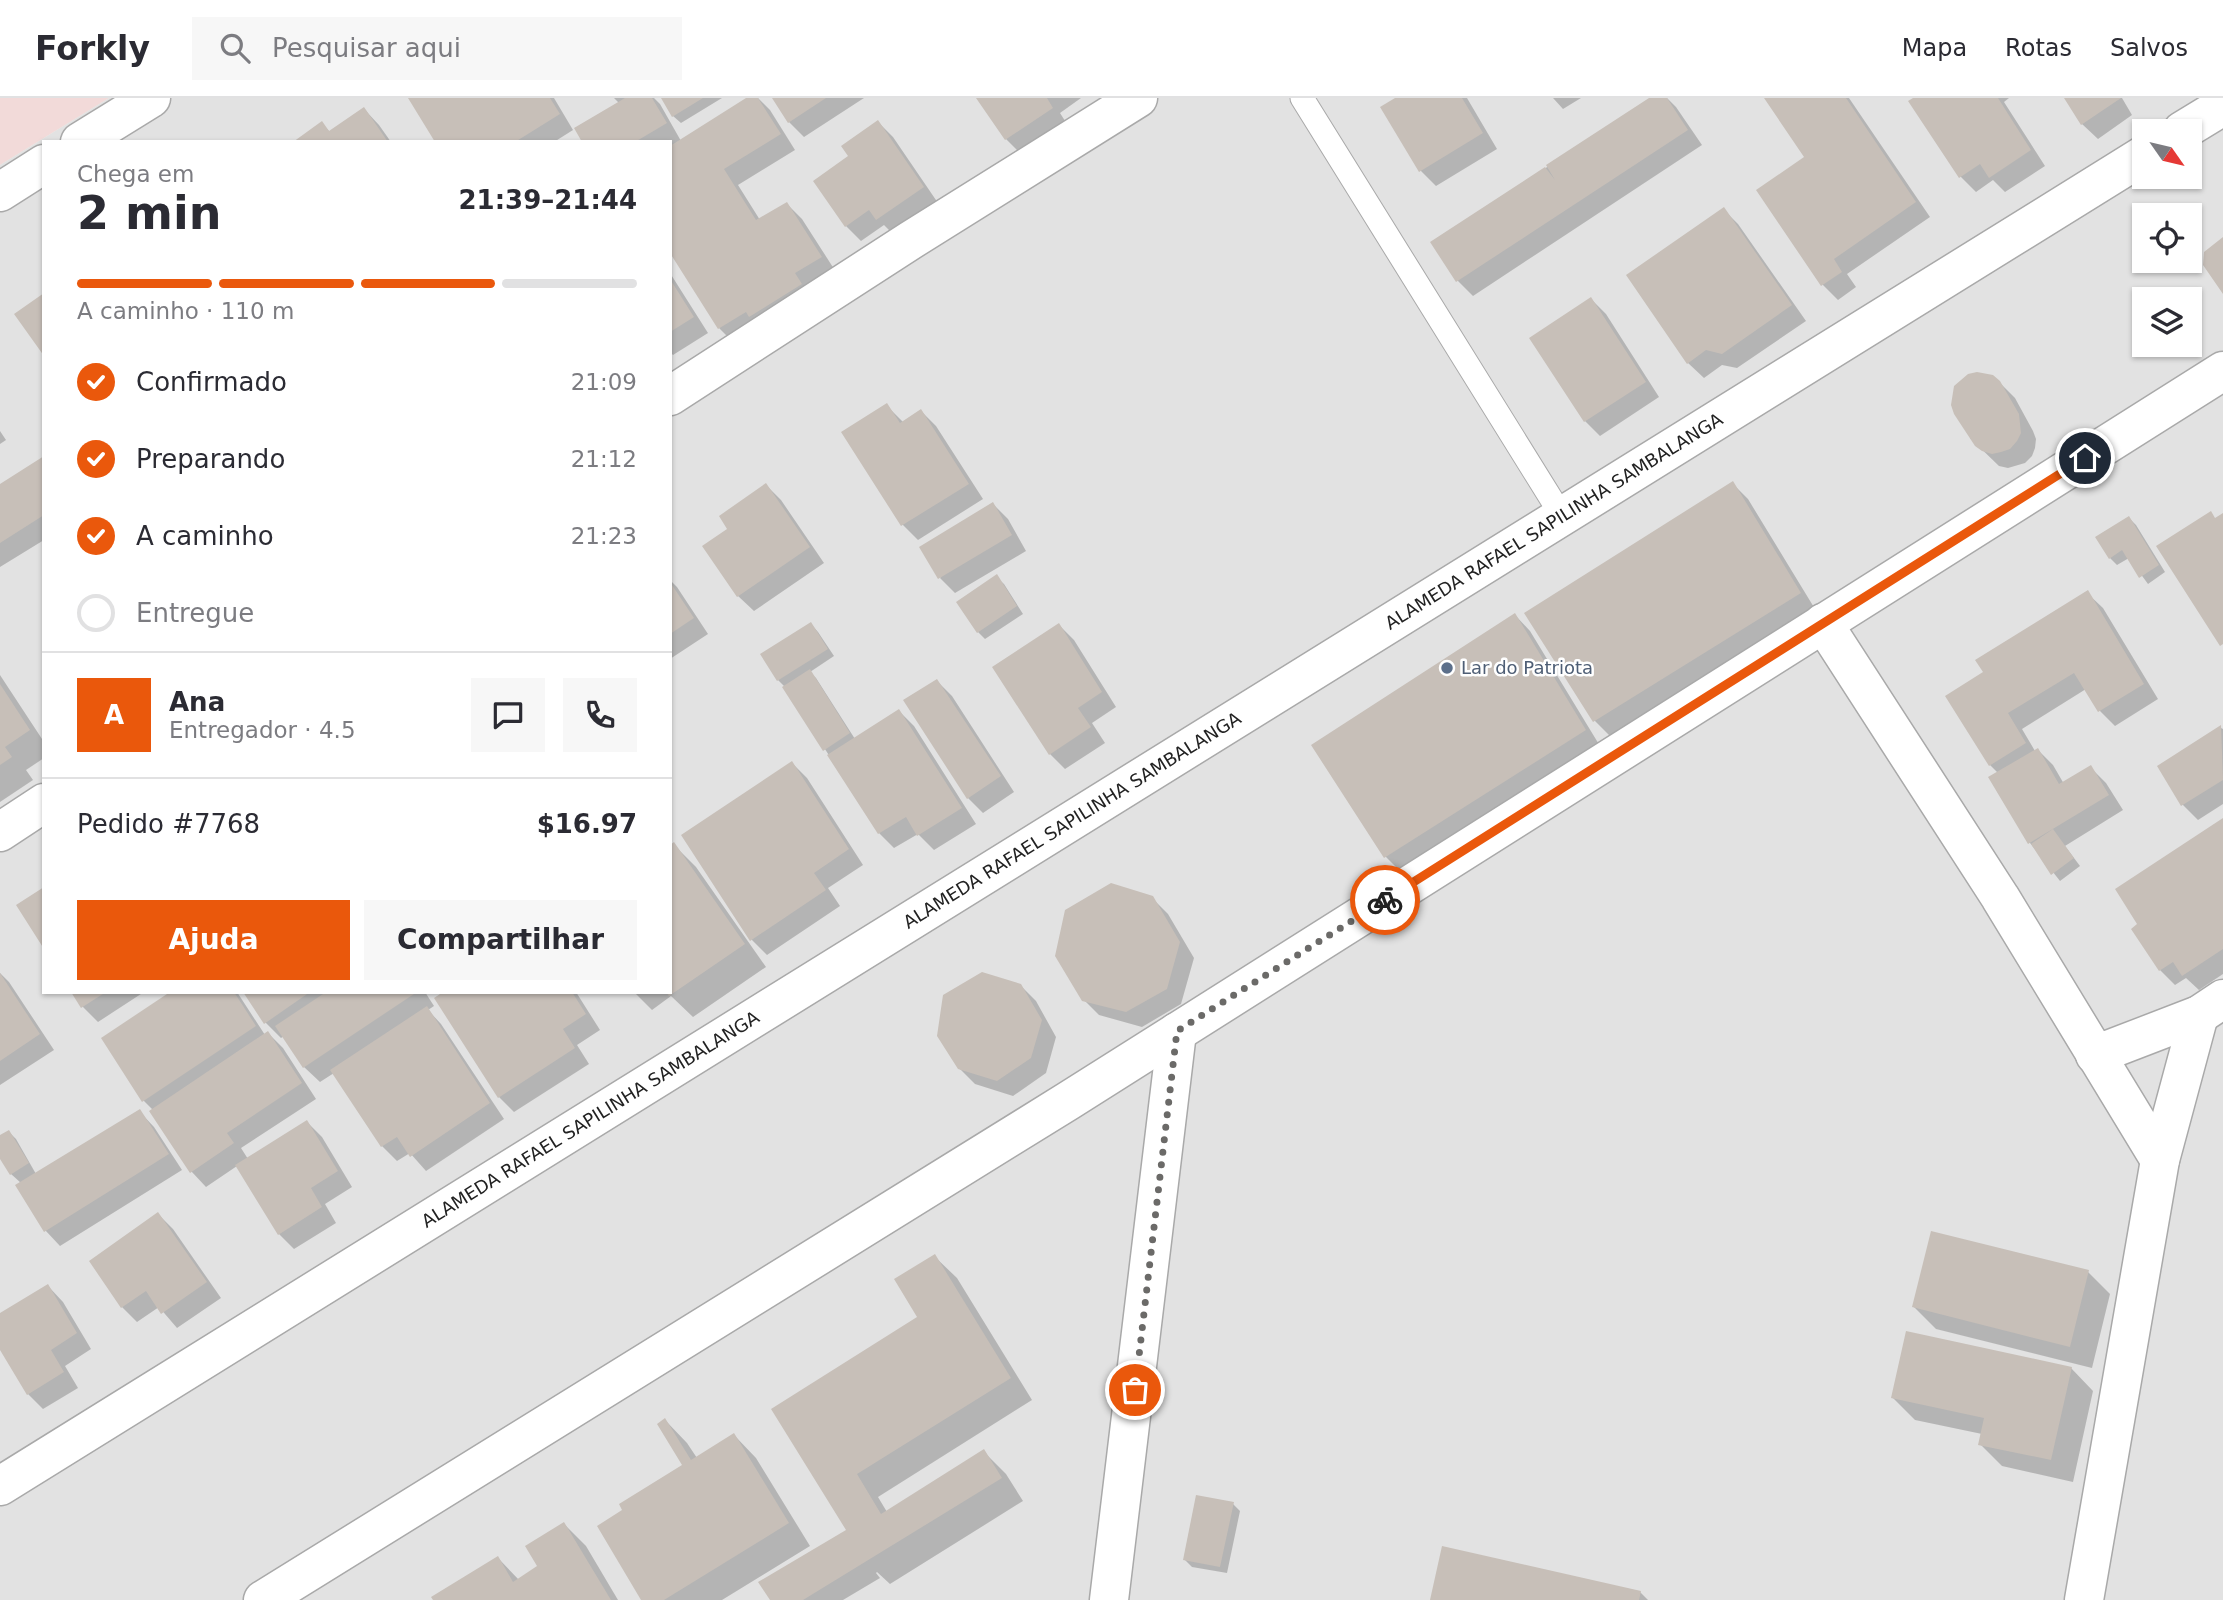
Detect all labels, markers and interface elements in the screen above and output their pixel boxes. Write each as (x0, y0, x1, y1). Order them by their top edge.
search box (192, 17, 682, 80)
text: Forkly (35, 29, 150, 68)
icon: search (216, 29, 254, 67)
text: Pesquisar aqui (272, 33, 461, 63)
text: Mapa (1902, 34, 1967, 62)
text: Rotas (2005, 34, 2072, 62)
text: Salvos (2110, 34, 2188, 62)
north arrow (2132, 119, 2202, 189)
map controls (2132, 119, 2202, 357)
text: Chega em (77, 161, 194, 187)
text: 21:39–21:44 (458, 185, 637, 215)
text: 2 min (77, 186, 221, 240)
button: locate (2132, 203, 2202, 273)
button: layers (2132, 287, 2202, 357)
text: A caminho · 110 m (77, 298, 294, 324)
icon: check (77, 363, 115, 401)
text: Confirmado (136, 367, 287, 397)
text: 21:09 (571, 369, 637, 395)
street label: ALAMEDA RAFAEL SAPILINHA SAMBALANGA (1381, 408, 1727, 634)
pin (2055, 428, 2115, 488)
icon: home (2066, 439, 2104, 477)
icon: check (77, 440, 115, 478)
text: Preparando (136, 444, 285, 474)
text: 21:12 (571, 446, 637, 472)
icon: check (77, 517, 115, 555)
text: A caminho (136, 521, 274, 551)
text: 21:23 (571, 523, 637, 549)
text: Entregue (136, 598, 254, 628)
place label: Lar do Patriota (1461, 657, 1593, 678)
marker: Lar do Patriota (1439, 660, 1455, 676)
button: chat (471, 678, 545, 752)
button: phone (563, 678, 637, 752)
text: Ana (169, 687, 225, 717)
text: A (104, 700, 124, 730)
street label: ALAMEDA RAFAEL SAPILINHA SAMBALANGA (899, 707, 1245, 933)
text: Entregador · 4.5 (169, 717, 356, 743)
text: Pedido #7768 (77, 809, 260, 839)
text: $16.97 (537, 809, 637, 839)
courier (1350, 865, 1420, 935)
icon: bike (1366, 881, 1404, 919)
button: Ajuda (77, 900, 350, 980)
button: Compartilhar (364, 900, 637, 980)
street label: ALAMEDA RAFAEL SAPILINHA SAMBALANGA (418, 1006, 763, 1232)
pin (1105, 1360, 1165, 1420)
icon: bag (1116, 1371, 1154, 1409)

